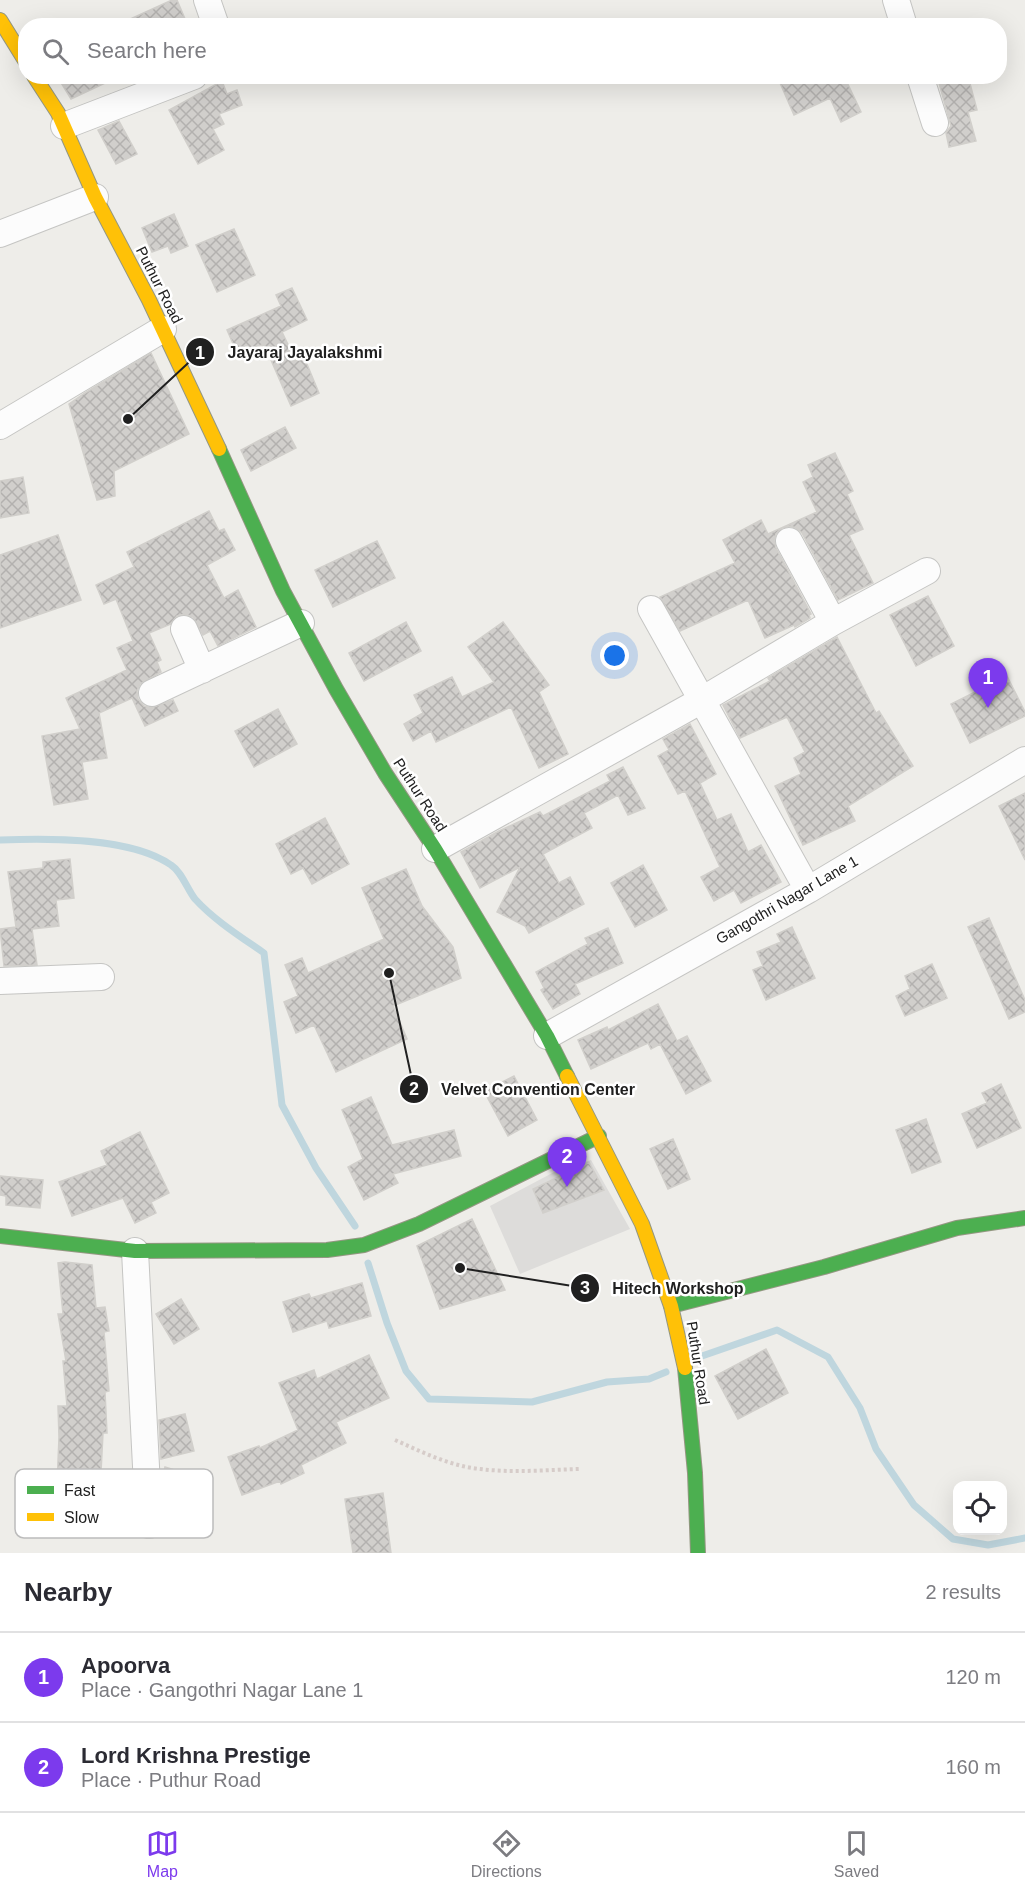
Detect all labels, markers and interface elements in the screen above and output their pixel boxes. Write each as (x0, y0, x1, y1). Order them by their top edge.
search box (18, 18, 1007, 84)
icon: search (39, 35, 72, 68)
text: Search here (87, 38, 207, 63)
street label: Puthur Road (133, 243, 186, 326)
callout: Jayaraj Jayalakshmi (185, 335, 394, 369)
text: 1 (195, 343, 205, 363)
text: Jayaraj Jayalakshmi (228, 344, 382, 361)
your location (600, 641, 629, 670)
pin: 1 (968, 658, 1008, 708)
street label: Puthur Road (390, 755, 450, 835)
street label: Gangothri Nagar Lane 1 (713, 852, 861, 947)
callout: Velvet Convention Center (399, 1072, 647, 1106)
text: 2 (409, 1079, 419, 1099)
text: Velvet Convention Center (441, 1081, 635, 1098)
pin: 2 (548, 1138, 586, 1187)
callout: Hitech Workshop (570, 1271, 755, 1305)
text: 3 (580, 1278, 590, 1298)
text: Hitech Workshop (612, 1280, 744, 1297)
street label: Puthur Road (684, 1320, 713, 1406)
legend (15, 1469, 213, 1538)
map controls (953, 1481, 1007, 1535)
button: locate (953, 1481, 1007, 1535)
text: Fast (64, 1482, 96, 1499)
text: Slow (64, 1509, 99, 1526)
text: Nearby (24, 1577, 112, 1607)
text: 2 results (925, 1581, 1001, 1603)
text: Apoorva (81, 1653, 170, 1678)
text: 1 (38, 1666, 49, 1688)
text: 120 m (945, 1666, 1001, 1688)
text: Place · Gangothri Nagar Lane 1 (81, 1679, 363, 1701)
text: Lord Krishna Prestige (81, 1743, 311, 1768)
text: 2 (38, 1756, 49, 1778)
text: 160 m (945, 1756, 1001, 1778)
text: Place · Puthur Road (81, 1769, 261, 1791)
tab: Map (146, 1827, 179, 1881)
tab: Directions (471, 1827, 542, 1881)
tab: Saved (834, 1827, 879, 1881)

